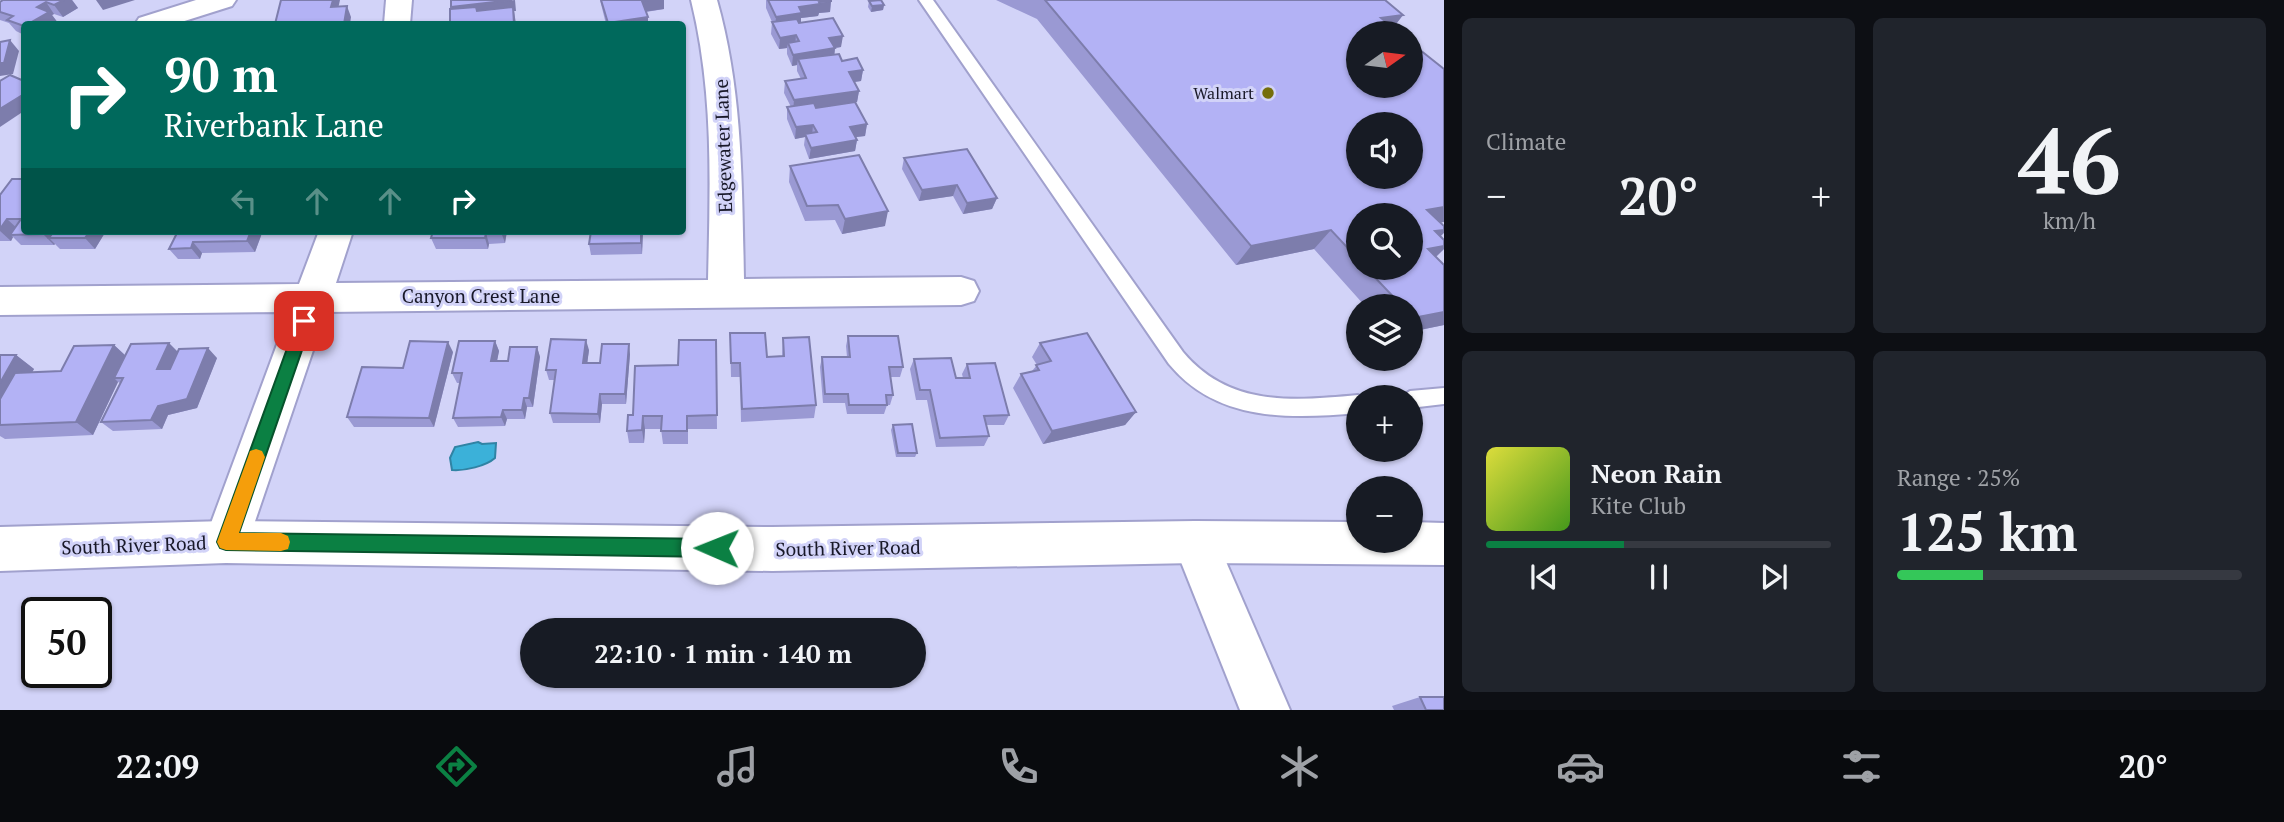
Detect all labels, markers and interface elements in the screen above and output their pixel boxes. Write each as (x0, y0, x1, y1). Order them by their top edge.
north arrow (1346, 21, 1423, 98)
map controls (1346, 21, 1423, 553)
text: 90 m (164, 41, 278, 106)
icon: right (49, 49, 140, 140)
street label: Edgewater Lane (708, 79, 737, 213)
place label: Walmart (1193, 82, 1254, 104)
marker: Walmart (1260, 85, 1276, 101)
text: 46 (2018, 99, 2121, 220)
text: Riverbank Lane (164, 104, 384, 146)
button: sound (1346, 112, 1423, 189)
text: Climate (1486, 126, 1566, 157)
text: 20° (1618, 161, 1699, 230)
text: − (1486, 171, 1506, 221)
text: + (1811, 171, 1831, 221)
icon: left (225, 182, 263, 220)
icon: ahead (298, 182, 336, 220)
icon: ahead (371, 182, 409, 220)
icon: right (444, 182, 482, 220)
button: search (1346, 203, 1423, 280)
text: km/h (2043, 205, 2096, 236)
street label: Canyon Crest Lane (402, 283, 560, 308)
pin (274, 291, 334, 351)
button: layers (1346, 294, 1423, 371)
icon: arrive (285, 302, 323, 340)
button: + (1346, 385, 1423, 462)
text: Neon Rain (1591, 456, 1722, 490)
text: Range · 25% (1897, 462, 2020, 493)
button: − (1346, 476, 1423, 553)
text: Kite Club (1591, 490, 1686, 521)
text: 125 km (1897, 497, 2078, 566)
position arrow (680, 511, 754, 585)
street label: South River Road (61, 529, 208, 560)
street label: South River Road (775, 534, 921, 561)
icon: previous (1525, 558, 1563, 596)
icon: pause (1640, 558, 1678, 596)
icon: next (1755, 558, 1793, 596)
speed limit sign: 50 (21, 597, 112, 688)
text: 22:10 · 1 min · 140 m (594, 636, 852, 670)
icon: directions (432, 742, 481, 791)
icon: music (713, 742, 762, 791)
icon: phone (994, 742, 1043, 791)
icon: climate (1275, 742, 1324, 791)
icon: car (1556, 742, 1605, 791)
icon: filters (1837, 742, 1886, 791)
text: 22:09 (116, 745, 199, 787)
text: 20° (2118, 745, 2168, 787)

